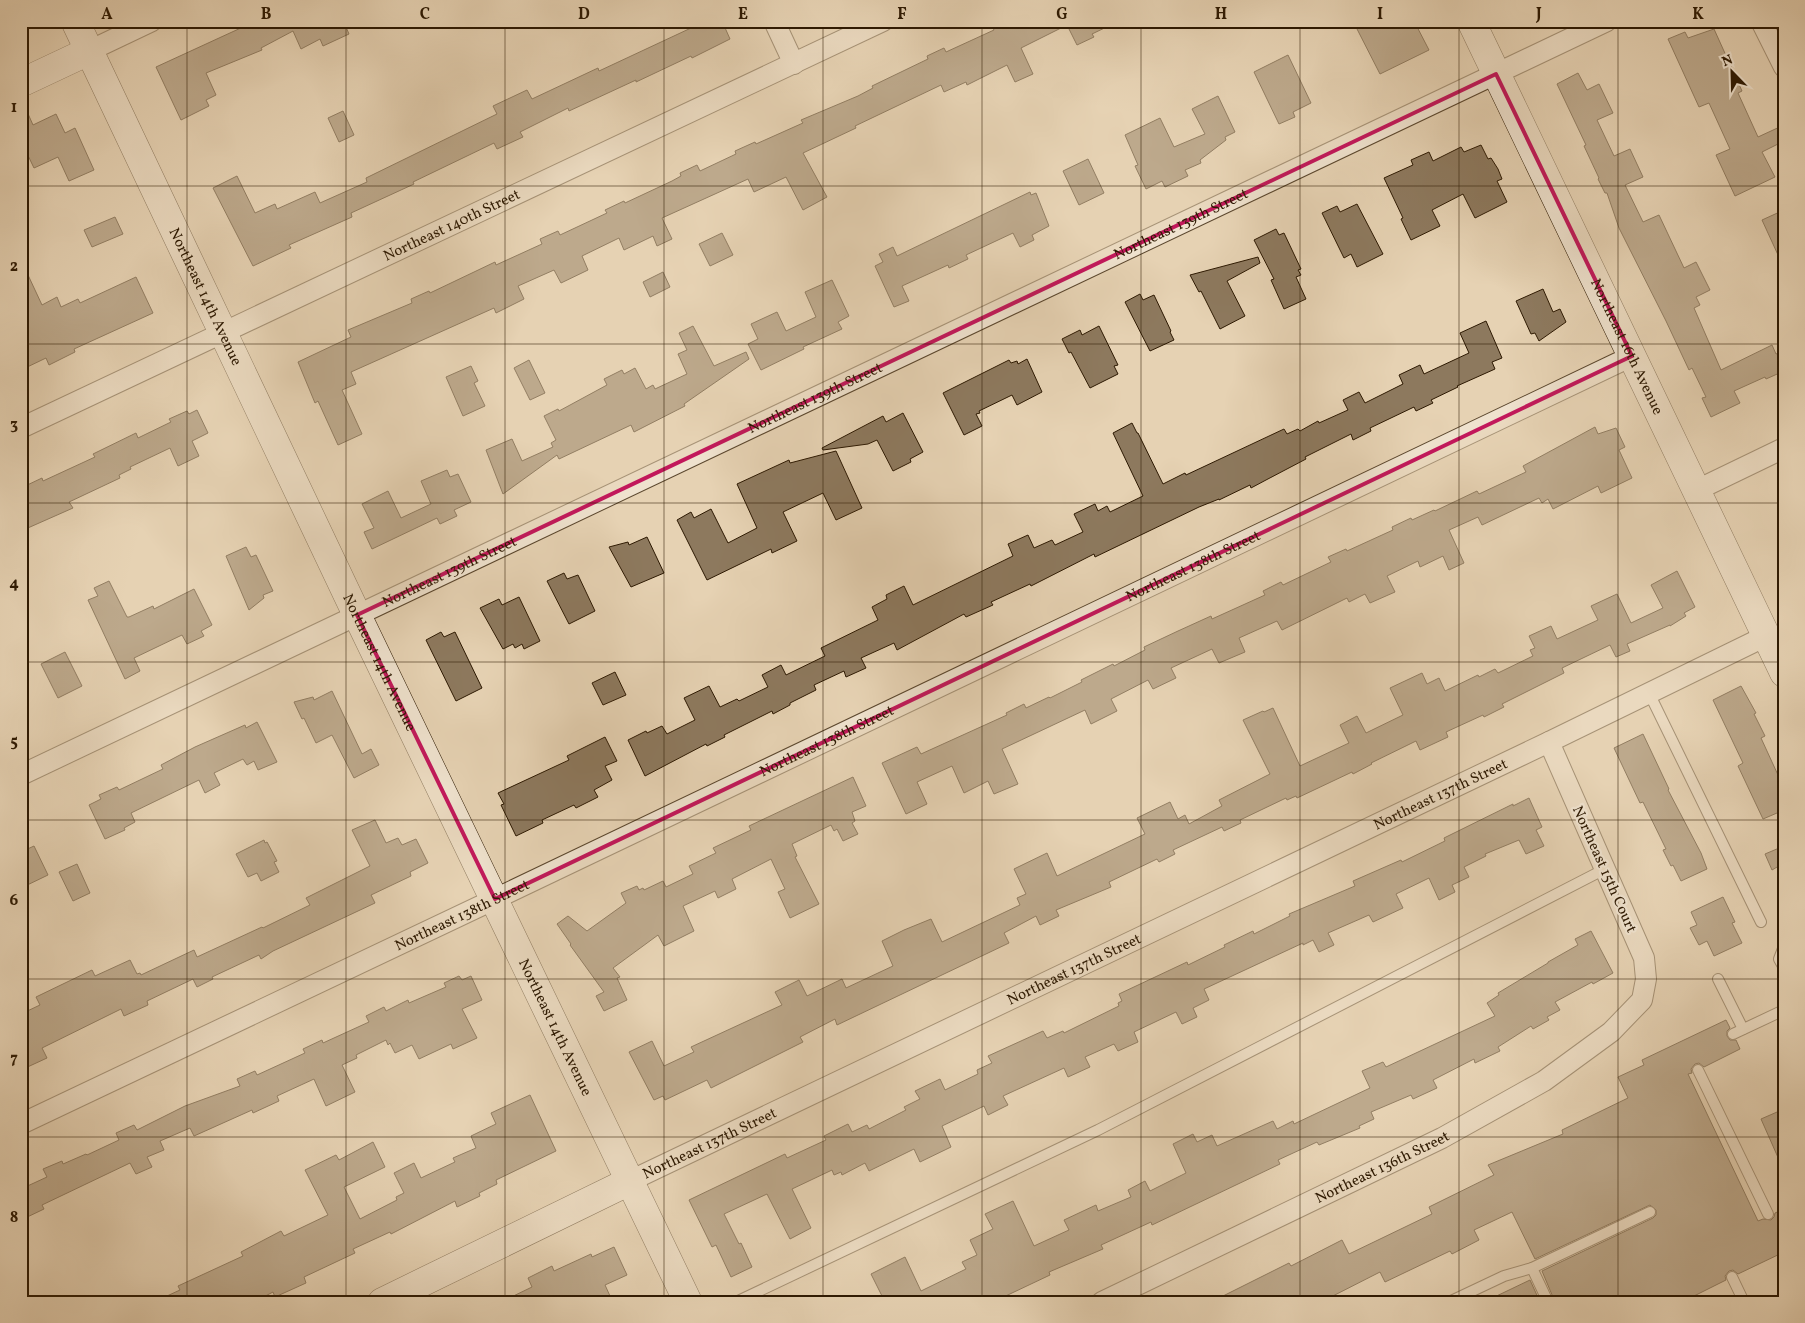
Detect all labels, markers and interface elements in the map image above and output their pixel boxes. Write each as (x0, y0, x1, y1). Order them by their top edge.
text: A (101, 4, 113, 26)
text: B (261, 4, 272, 26)
text: C (420, 4, 430, 26)
text: D (578, 4, 590, 26)
text: E (738, 4, 748, 26)
text: F (897, 4, 907, 26)
text: G (1056, 4, 1068, 26)
text: H (1215, 4, 1227, 26)
text: I (1377, 4, 1383, 26)
text: J (1535, 4, 1542, 26)
text: K (1692, 4, 1704, 26)
north arrow (1708, 48, 1758, 98)
text: N (1719, 51, 1736, 72)
text: 1 (11, 97, 17, 119)
street label: Northeast 139th Street (1111, 184, 1252, 266)
street label: Northeast 140th Street (380, 185, 524, 267)
street label: Northeast 14th Avenue (163, 225, 246, 369)
text: 2 (10, 256, 18, 278)
street label: Northeast 16th Avenue (1584, 275, 1668, 419)
street label: Northeast 139th Street (745, 358, 886, 440)
text: 3 (10, 414, 18, 436)
street label: Northeast 138th Street (1123, 526, 1264, 608)
street label: Northeast 139th Street (379, 532, 520, 614)
text: 4 (9, 573, 19, 595)
street label: Northeast 14th Avenue (336, 591, 420, 735)
street label: Northeast 138th Street (756, 701, 898, 783)
text: 5 (10, 731, 18, 753)
street label: Northeast 137th Street (1370, 754, 1512, 836)
street label: Northeast 15th Court (1566, 803, 1641, 936)
street label: Northeast 138th Street (392, 875, 533, 957)
text: 6 (10, 890, 19, 912)
street label: Northeast 137th Street (1004, 929, 1145, 1011)
street label: Northeast 14th Avenue (512, 956, 596, 1100)
text: 7 (10, 1048, 18, 1070)
street label: Northeast 137th Street (639, 1103, 781, 1185)
street label: Northeast 136th Street (1312, 1127, 1454, 1210)
text: 8 (10, 1207, 18, 1229)

